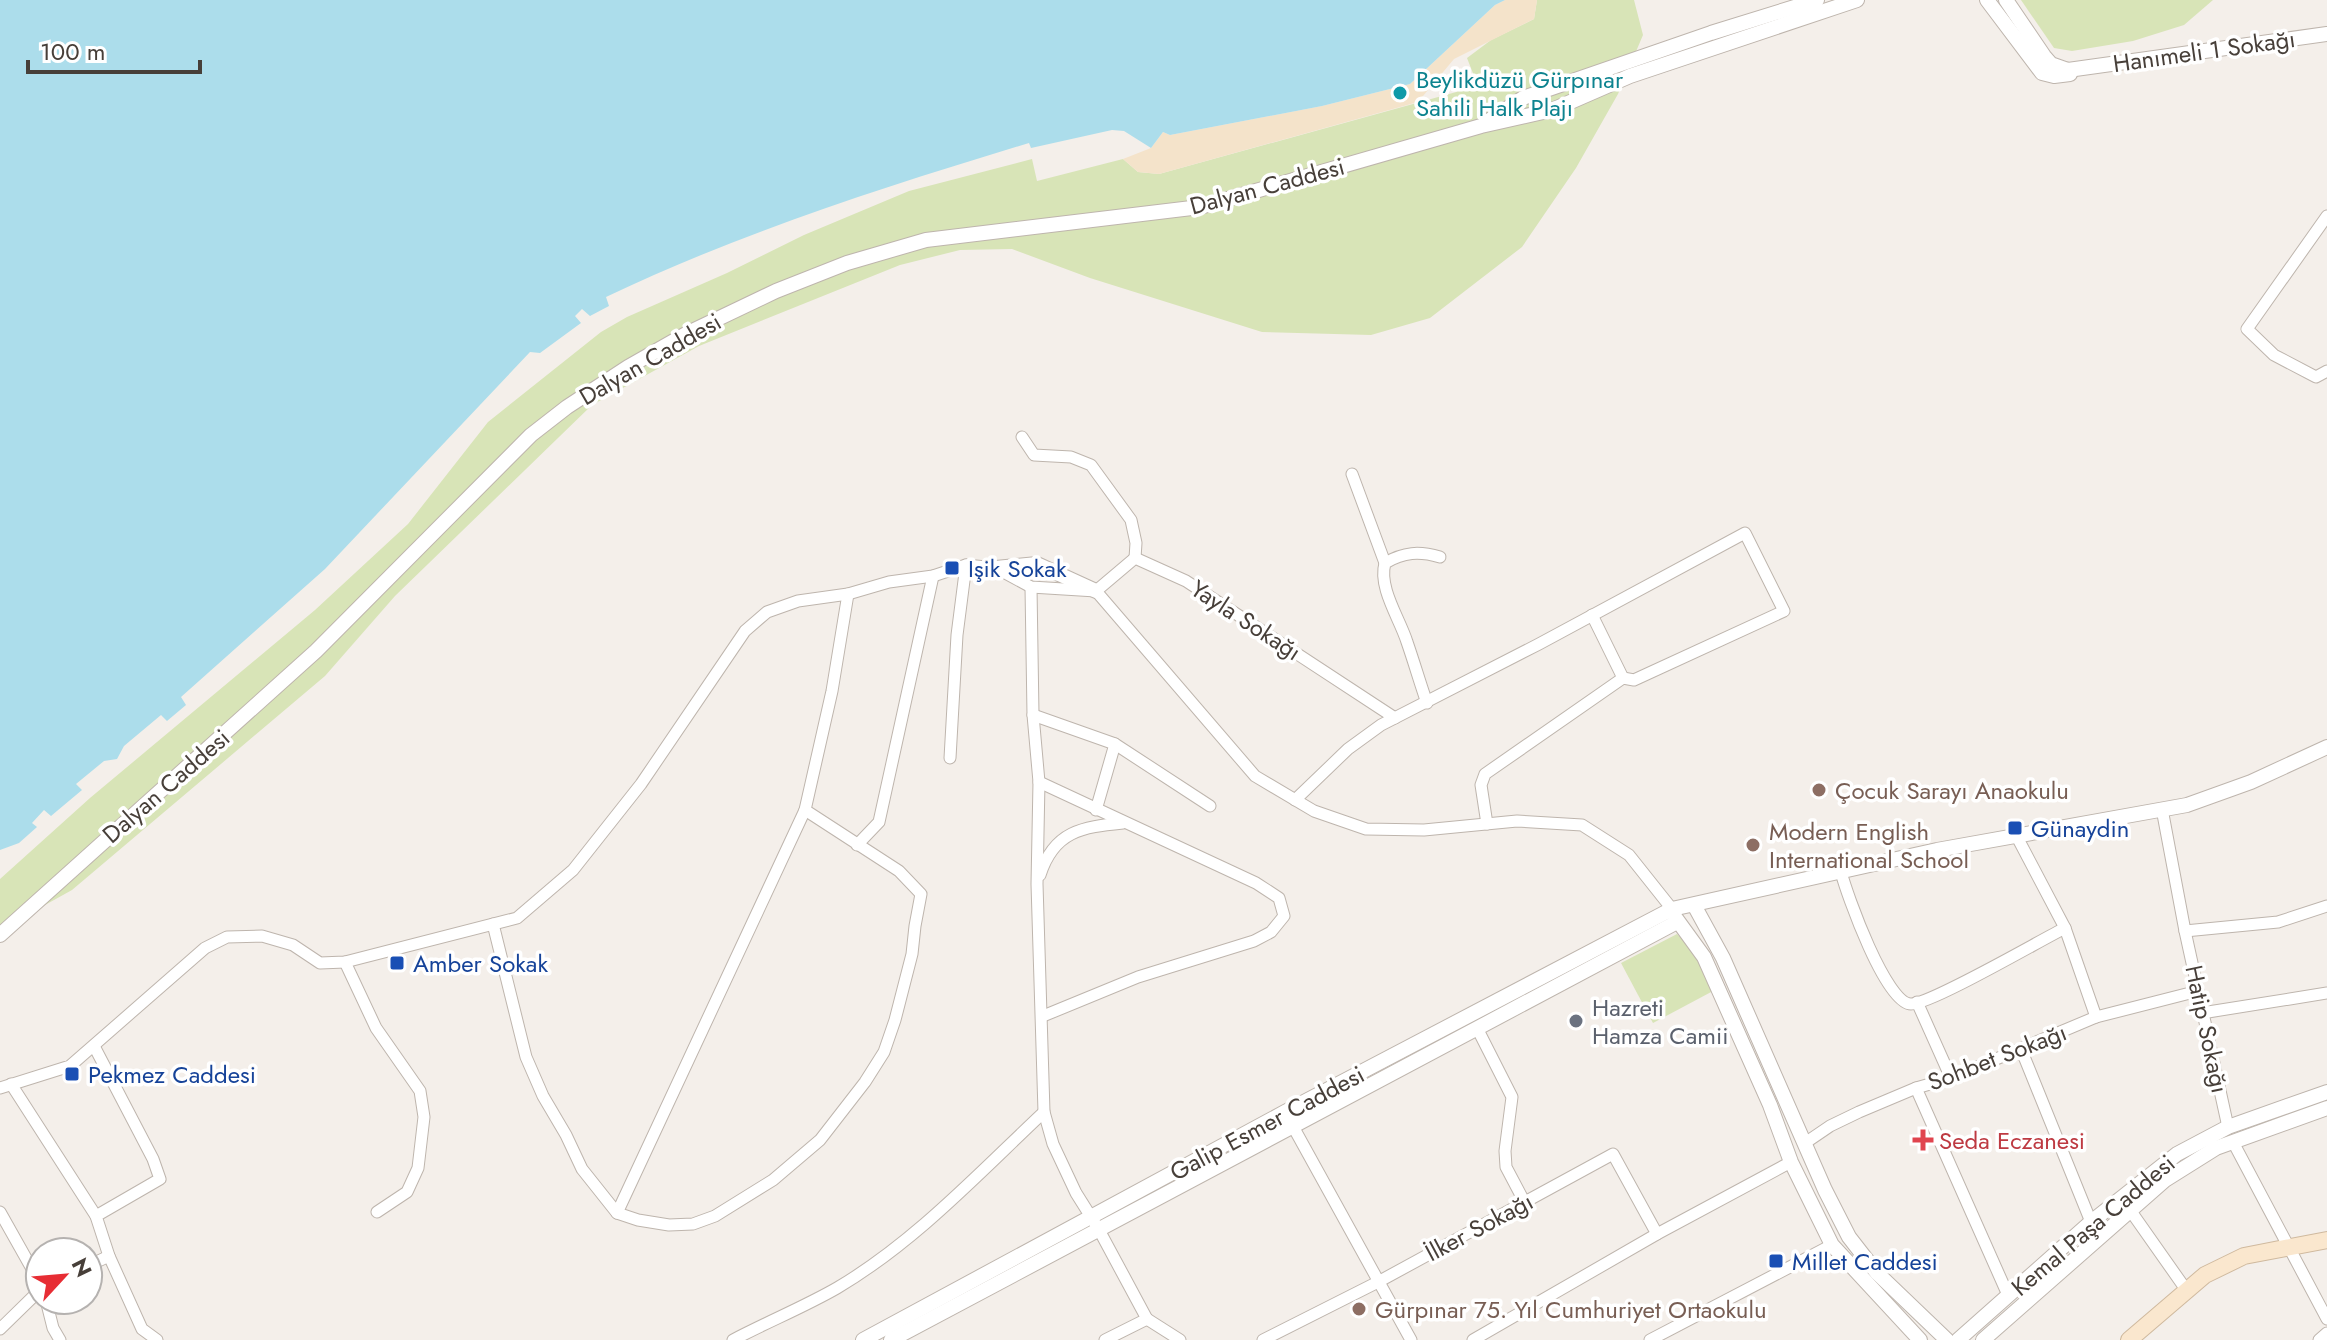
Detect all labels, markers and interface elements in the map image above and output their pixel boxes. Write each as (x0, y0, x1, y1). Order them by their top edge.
street label: Hanımeli 1 Sokağı (2111, 21, 2297, 81)
scale bar (28, 24, 200, 74)
text: 100 m (40, 34, 106, 69)
place label: Beylikdüzü Gürpınar Sahili Halk Plajı (1416, 62, 1624, 125)
marker: Beylikdüzü Gürpınar Sahili Halk Plajı (1391, 84, 1409, 102)
street label: Dalyan Caddesi (1186, 149, 1348, 223)
street label: Dalyan Caddesi (572, 304, 728, 414)
place label: Işik Sokak (968, 551, 1067, 586)
marker: Işik Sokak (943, 559, 961, 577)
street label: Yayla Sokağı (1184, 571, 1308, 669)
street label: Dalyan Caddesi (95, 721, 237, 851)
place label: Çocuk Sarayı Anaokulu (1835, 773, 2069, 808)
marker: Çocuk Sarayı Anaokulu (1810, 781, 1828, 799)
place label: Günaydin (2031, 811, 2129, 846)
place label: Modern English International School (1769, 814, 1969, 877)
marker: Günaydin (2006, 819, 2024, 837)
marker: Modern English International School (1744, 836, 1762, 854)
place label: Amber Sokak (413, 946, 548, 981)
marker: Amber Sokak (388, 954, 406, 972)
street label: Hatip Sokağı (2176, 962, 2238, 1096)
place label: Hazreti Hamza Camii (1592, 990, 1728, 1053)
marker: Hazreti Hamza Camii (1567, 1012, 1585, 1030)
street label: Sohbet Sokağı (1923, 1014, 2071, 1100)
place label: Pekmez Caddesi (88, 1057, 256, 1092)
street label: Galip Esmer Caddesi (1164, 1057, 1370, 1189)
marker: Pekmez Caddesi (63, 1065, 81, 1083)
place label: Seda Eczanesi (1939, 1123, 2085, 1158)
marker: Seda Eczanesi (1914, 1131, 1932, 1149)
street label: Kemal Paşa Caddesi (2004, 1146, 2182, 1304)
street label: İlker Sokağı (1419, 1184, 1539, 1270)
north arrow (24, 1236, 104, 1316)
place label: Millet Caddesi (1792, 1244, 1938, 1279)
text: N (64, 1252, 100, 1282)
marker: Millet Caddesi (1767, 1252, 1785, 1270)
place label: Gürpınar 75. Yıl Cumhuriyet Ortaokulu (1375, 1292, 1767, 1327)
marker: Gürpınar 75. Yıl Cumhuriyet Ortaokulu (1350, 1300, 1368, 1318)

